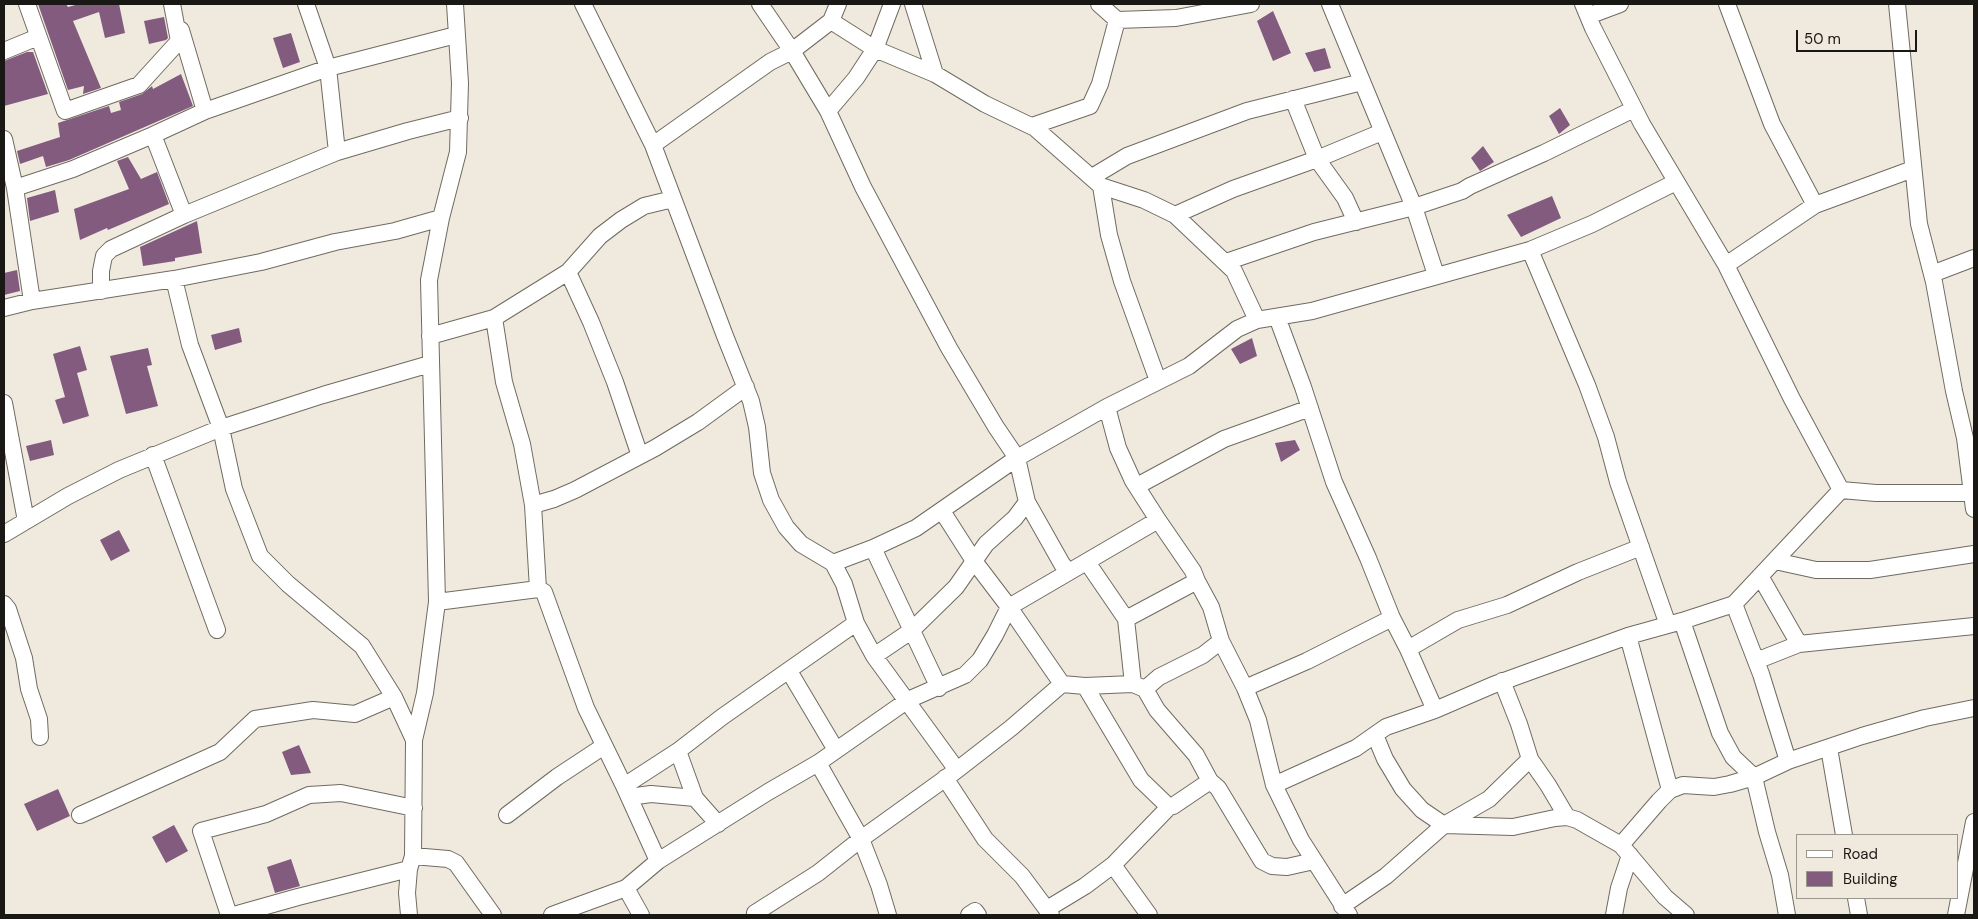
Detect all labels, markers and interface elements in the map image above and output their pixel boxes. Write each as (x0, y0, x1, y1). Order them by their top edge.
scale bar (1798, 20, 1919, 52)
text: 50 m (1804, 29, 1841, 49)
legend (1796, 834, 1958, 899)
text: Road (1843, 844, 1878, 864)
text: Building (1843, 869, 1898, 889)

